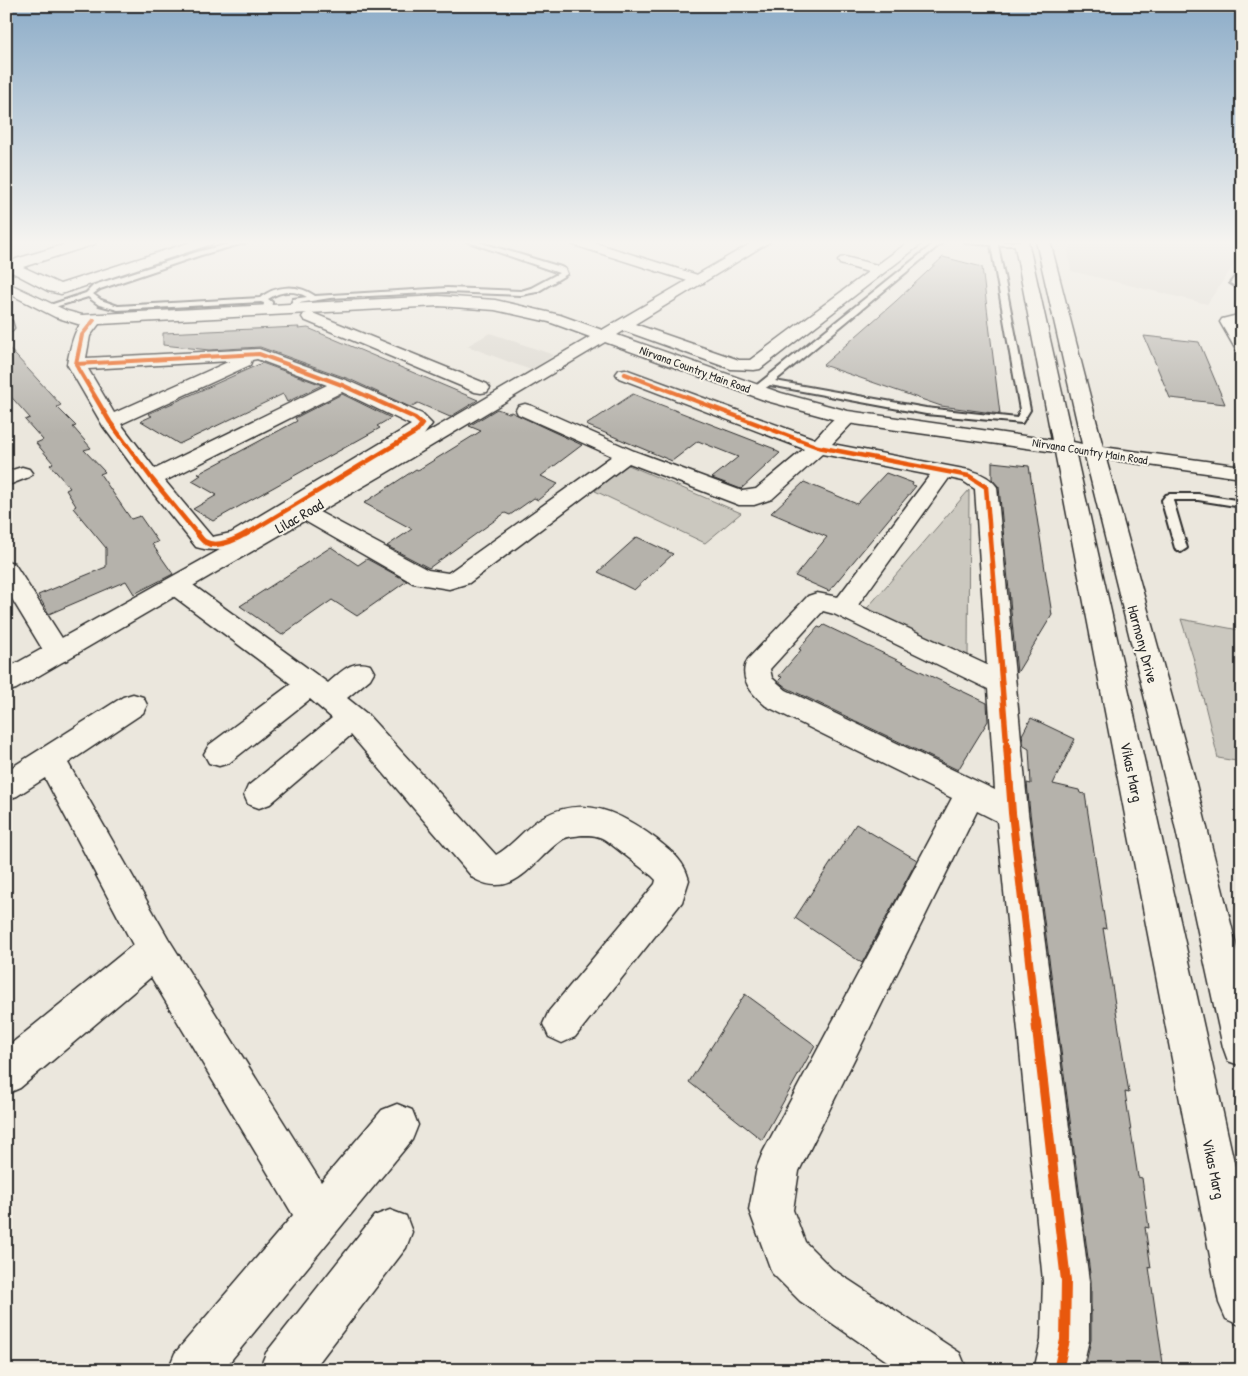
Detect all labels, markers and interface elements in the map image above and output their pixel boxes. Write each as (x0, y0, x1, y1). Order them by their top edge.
street label: Nirvana Country Main Road (637, 341, 753, 397)
street label: Nirvana Country Main Road (1031, 433, 1149, 469)
street label: Lilac Road (271, 494, 327, 538)
street label: Harmony Drive (1123, 603, 1163, 685)
street label: Vikas Marg (1115, 740, 1149, 804)
street label: Vikas Marg (1197, 1137, 1231, 1201)

